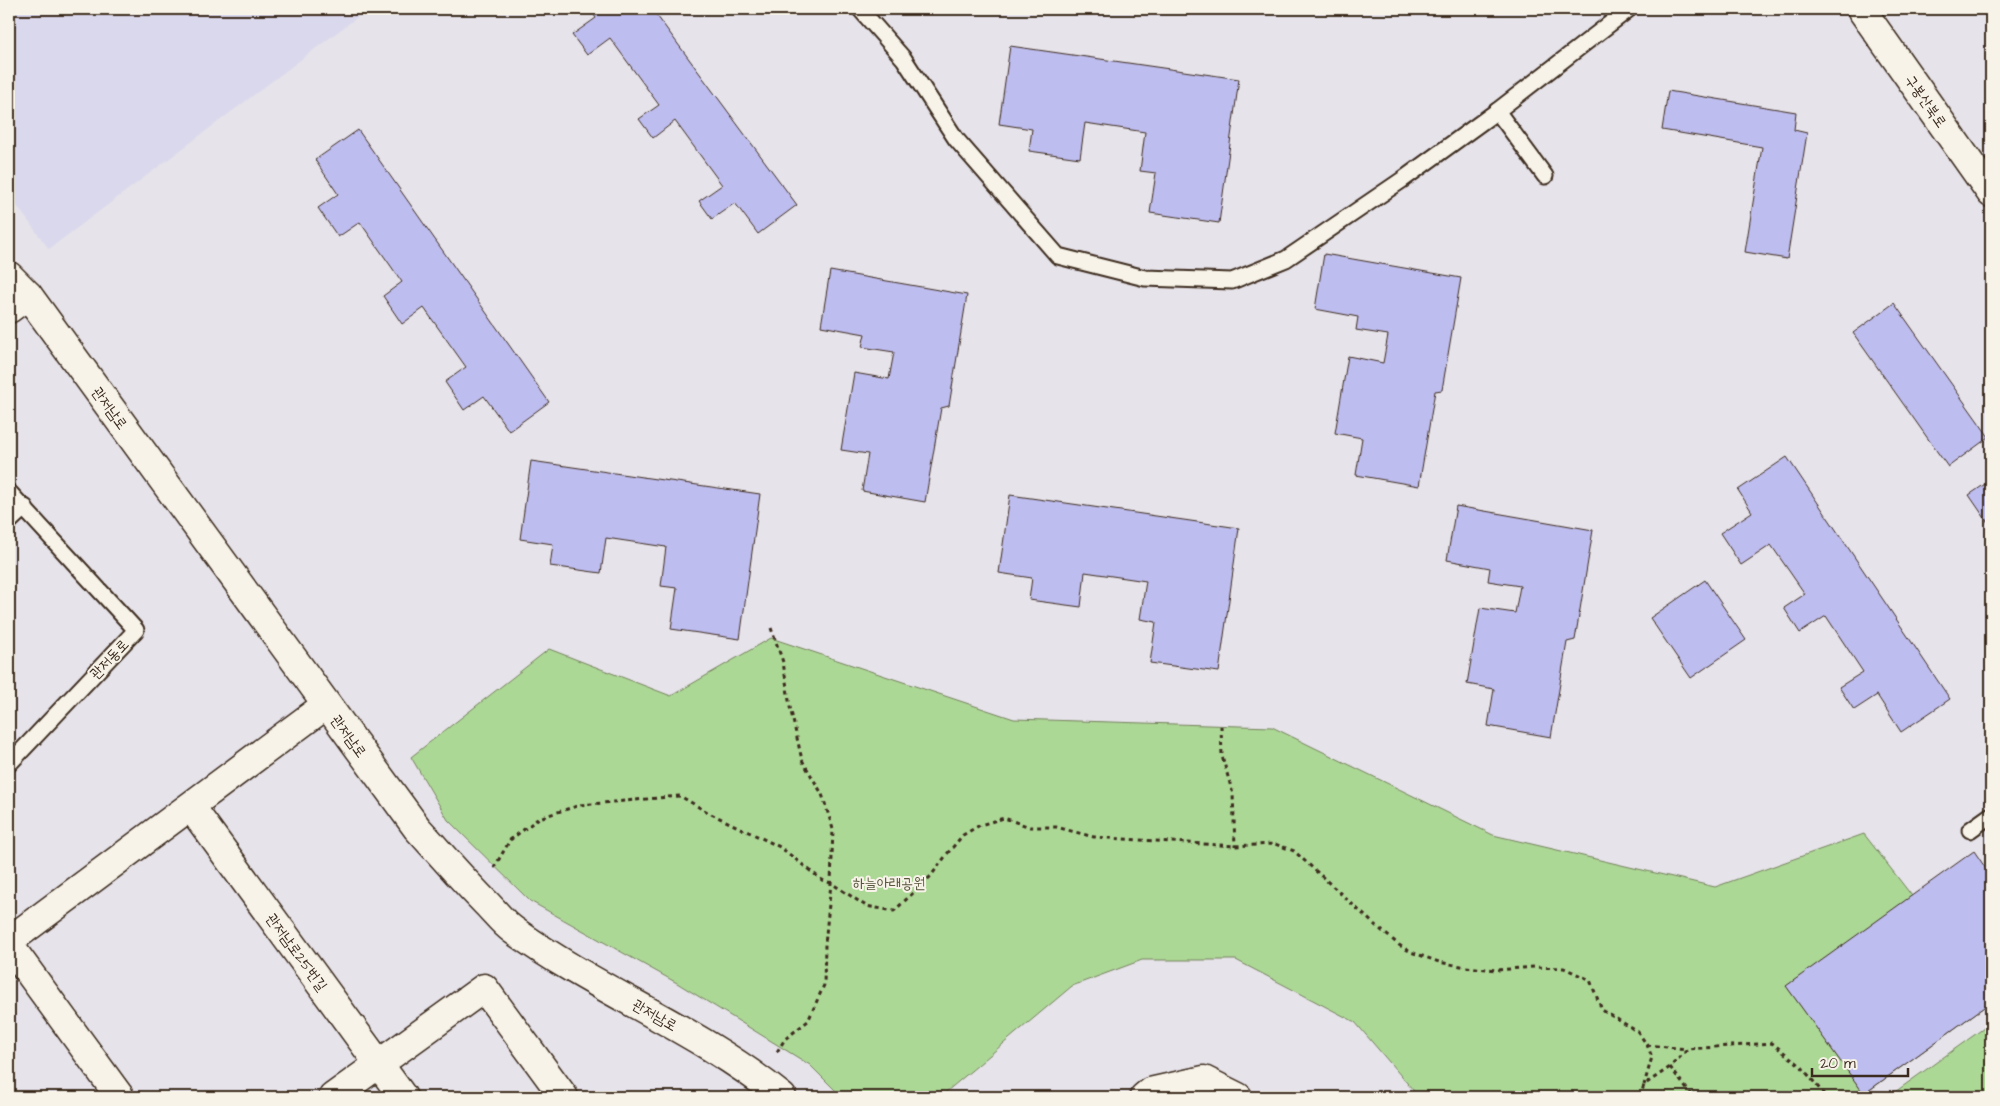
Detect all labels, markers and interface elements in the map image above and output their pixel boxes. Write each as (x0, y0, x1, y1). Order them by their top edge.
street label: 구봉산북로 (1900, 71, 1952, 132)
street label: 관저남로 (87, 383, 132, 434)
street label: 관저동로 (85, 635, 134, 684)
street label: 관저남로 (326, 711, 371, 762)
park label: 하늘아래공원 (853, 873, 925, 894)
street label: 관저남로25번길 (261, 909, 332, 996)
street label: 관저남로 (629, 994, 681, 1037)
scale bar (1812, 1046, 1909, 1078)
text: 20 m (1820, 1053, 1856, 1074)

